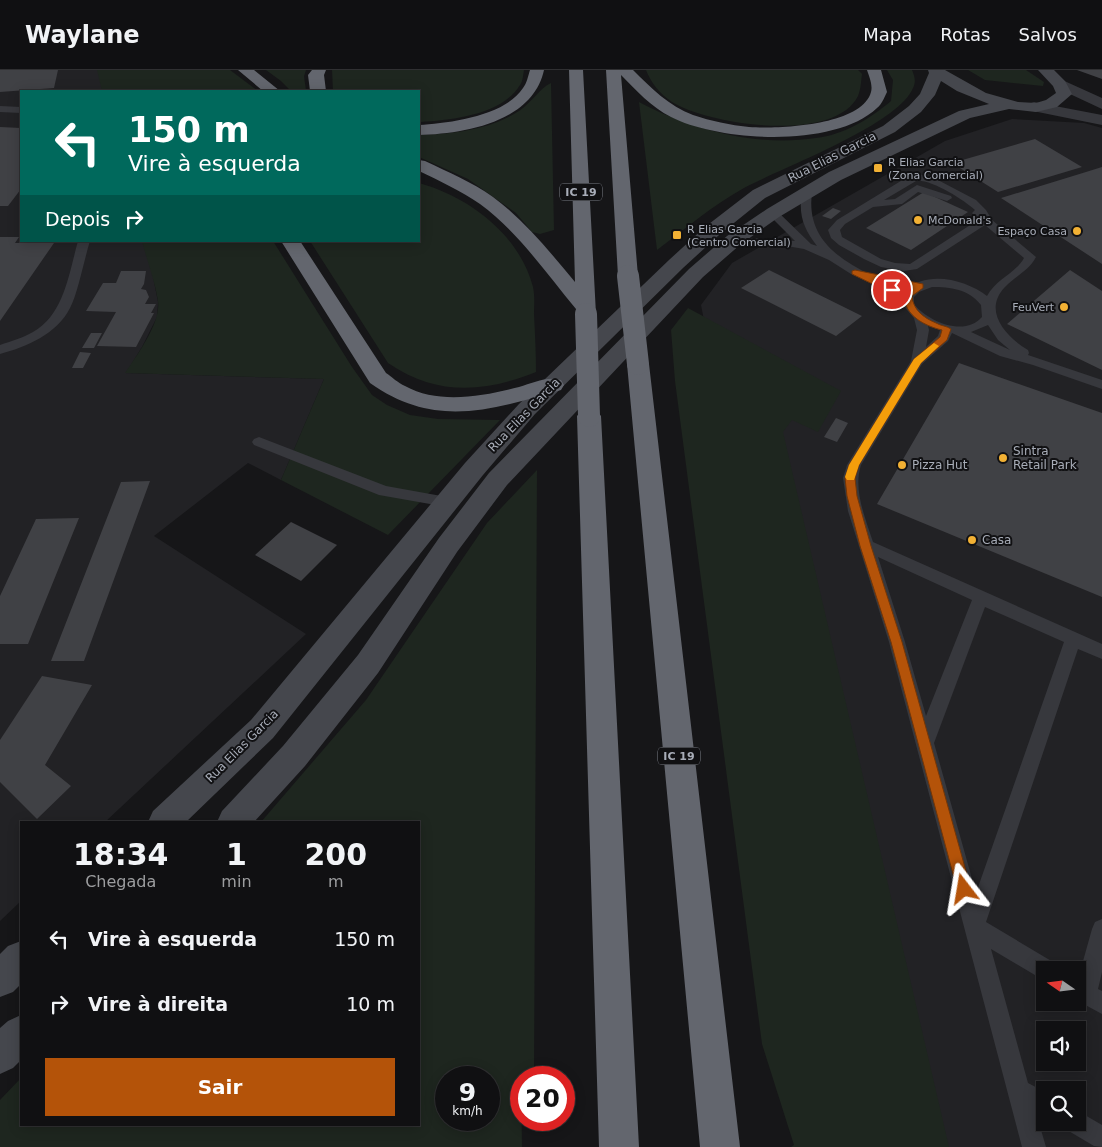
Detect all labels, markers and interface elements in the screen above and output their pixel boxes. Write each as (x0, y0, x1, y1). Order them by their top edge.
text: Waylane (25, 21, 140, 49)
text: Mapa (863, 24, 912, 45)
text: Rotas (940, 24, 991, 45)
text: Salvos (1019, 24, 1077, 45)
icon: left (45, 110, 110, 175)
text: 150 m (128, 110, 250, 150)
street label: Rua Elias Garcia (786, 129, 878, 185)
text: Vire à esquerda (128, 151, 301, 176)
place label: R Elias Garcia (Zona Comercial) (888, 156, 983, 182)
marker: R Elias Garcia (Zona Comercial) (872, 162, 884, 174)
road number: IC 19 (560, 184, 602, 200)
icon: right (120, 205, 148, 233)
text: Depois (45, 208, 110, 230)
marker: McDonald's (912, 214, 924, 226)
place label: McDonald's (928, 214, 992, 227)
place label: R Elias Garcia (Centro Comercial) (687, 223, 791, 249)
place label: Espaço Casa (997, 225, 1067, 238)
marker: Espaço Casa (1071, 225, 1083, 237)
marker: R Elias Garcia (Centro Comercial) (671, 229, 683, 241)
pin (871, 269, 913, 311)
icon: arrive (878, 276, 906, 304)
place label: FeuVert (1012, 301, 1055, 314)
marker: FeuVert (1058, 301, 1070, 313)
street label: Rua Elias Garcia (485, 375, 563, 455)
place label: Sintra Retail Park (1013, 444, 1077, 472)
marker: Sintra Retail Park (997, 452, 1009, 464)
place label: Pizza Hut (912, 458, 968, 472)
marker: Pizza Hut (896, 459, 908, 471)
place label: Casa (982, 533, 1011, 547)
marker: Casa (966, 534, 978, 546)
street label: Rua Elias Garcia (203, 707, 281, 785)
road number: IC 19 (658, 748, 700, 764)
text: 18:34 (73, 837, 168, 872)
text: 1 (226, 837, 247, 872)
text: 200 (304, 837, 367, 872)
position arrow (937, 862, 989, 914)
text: Chegada (85, 872, 156, 891)
text: min (221, 872, 252, 891)
text: m (328, 872, 344, 891)
icon: left (45, 925, 73, 953)
text: Vire à esquerda (88, 928, 257, 950)
text: 150 m (334, 928, 395, 950)
north arrow (1036, 961, 1086, 1011)
map controls (1036, 961, 1086, 1131)
icon: right (45, 990, 73, 1018)
text: Vire à direita (88, 993, 228, 1015)
text: 10 m (346, 993, 395, 1015)
button: sound (1036, 1021, 1086, 1071)
button: Sair (45, 1058, 395, 1116)
speed limit sign: 20 (510, 1066, 575, 1131)
text: 9 (459, 1078, 476, 1107)
button: search (1036, 1081, 1086, 1131)
text: km/h (452, 1104, 483, 1118)

